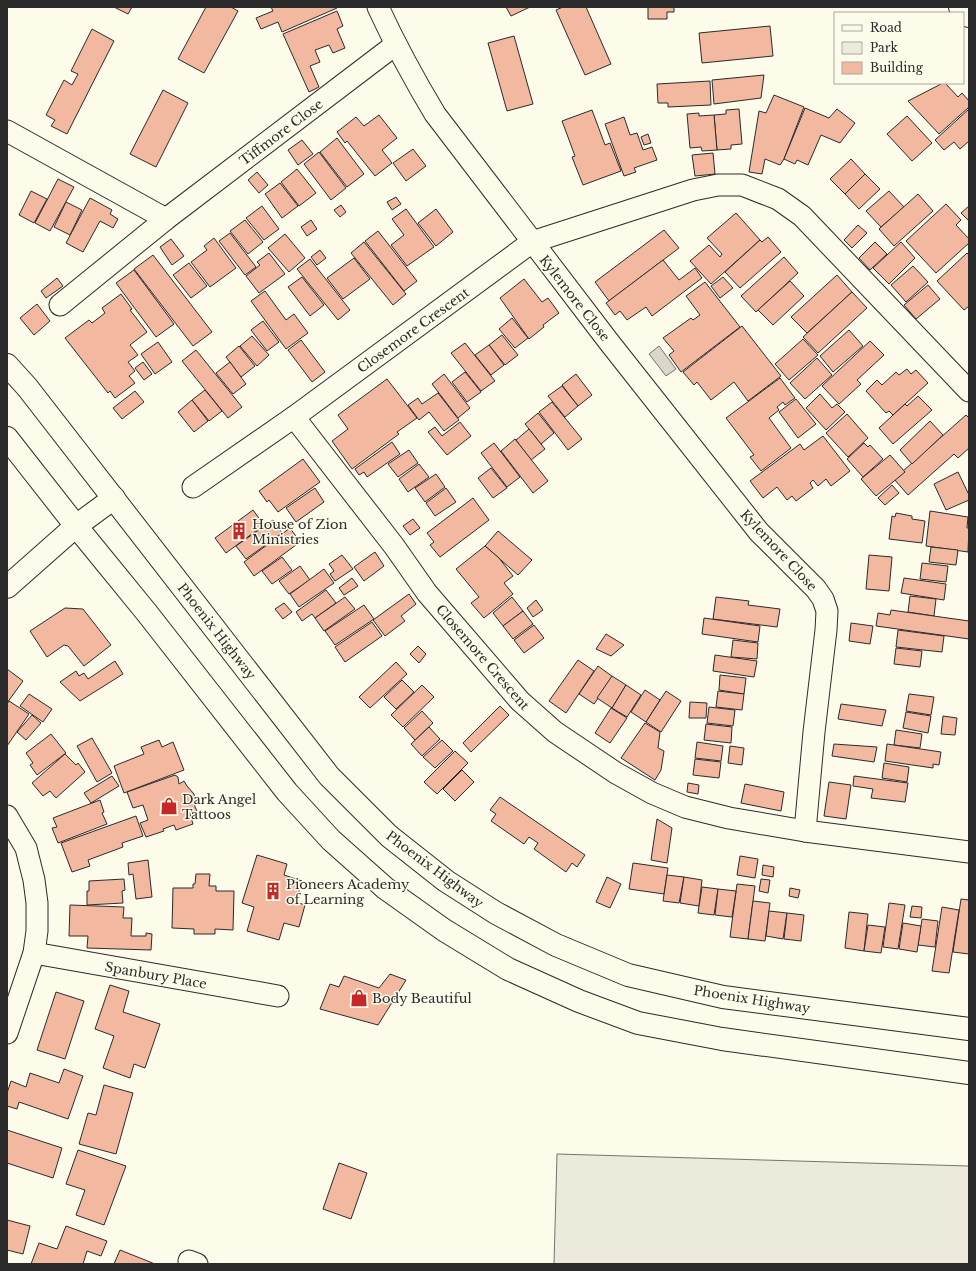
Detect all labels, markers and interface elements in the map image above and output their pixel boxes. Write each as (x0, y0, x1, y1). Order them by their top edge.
legend (834, 12, 964, 84)
text: Road (870, 20, 902, 35)
text: Park (870, 40, 898, 55)
text: Building (870, 60, 924, 75)
street label: Tiffmore Close (236, 95, 326, 169)
street label: Kylemore Close (536, 252, 614, 345)
street label: Closemore Crescent (354, 284, 473, 377)
street label: Kylemore Close (737, 506, 821, 595)
place label: House of Zion Ministries (252, 516, 348, 548)
building icon: House of Zion Ministries (229, 521, 249, 541)
street label: Phoenix Highway (174, 580, 260, 684)
street label: Closemore Crescent (432, 601, 533, 714)
place label: Dark Angel Tattoos (182, 791, 256, 823)
shop icon: Dark Angel Tattoos (159, 796, 179, 816)
street label: Phoenix Highway (383, 827, 487, 912)
place label: Pioneers Academy of Learning (286, 876, 410, 908)
building icon: Pioneers Academy of Learning (263, 881, 283, 901)
street label: Spanbury Place (104, 958, 208, 993)
street label: Phoenix Highway (692, 982, 812, 1017)
shop icon: Body Beautiful (349, 988, 369, 1008)
place label: Body Beautiful (372, 990, 472, 1007)

